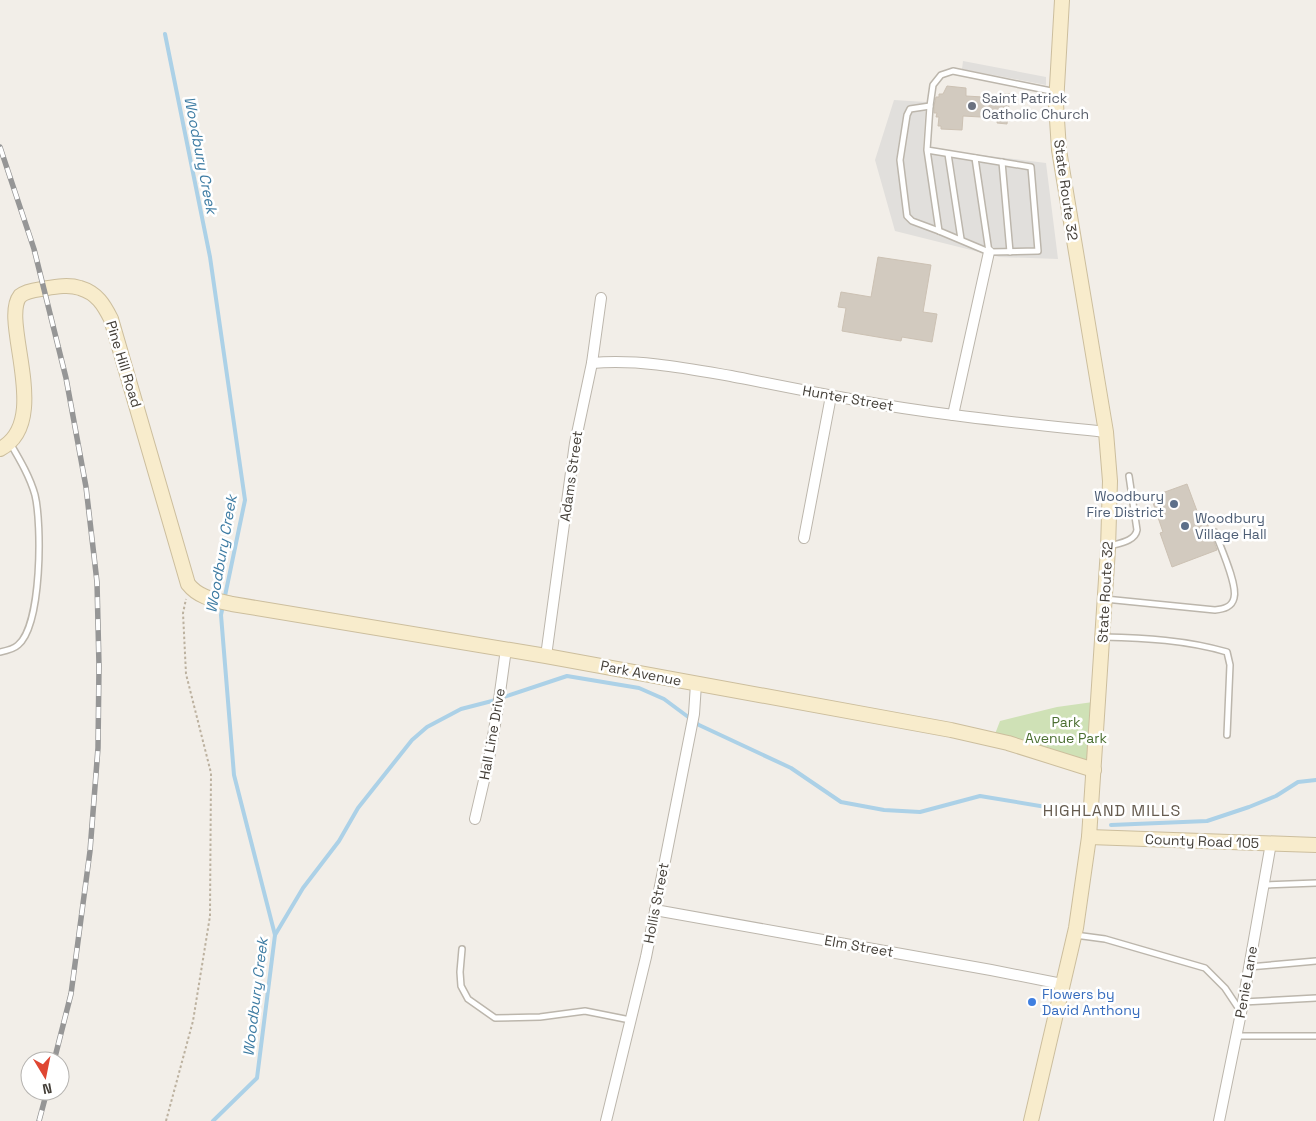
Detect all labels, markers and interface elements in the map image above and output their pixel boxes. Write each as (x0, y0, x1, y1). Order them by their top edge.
place label: Saint Patrick Catholic Church (982, 89, 1089, 123)
water label: Woodbury Creek (180, 95, 222, 217)
marker: Saint Patrick Catholic Church (966, 100, 978, 112)
street label: State Route 32 (1050, 138, 1082, 242)
street label: Pine Hill Road (102, 318, 146, 410)
street label: Hunter Street (801, 381, 895, 415)
street label: Adams Street (556, 429, 586, 523)
place label: Woodbury Fire District (1086, 487, 1164, 521)
water label: Woodbury Creek (201, 492, 241, 614)
marker: Woodbury Fire District (1168, 498, 1180, 510)
place label: Woodbury Village Hall (1195, 509, 1267, 543)
marker: Woodbury Village Hall (1179, 520, 1191, 532)
street label: State Route 32 (1093, 541, 1117, 643)
street label: Park Avenue (599, 656, 683, 690)
street label: Hall Line Drive (475, 687, 509, 781)
park label: Park Avenue Park (1025, 713, 1108, 747)
district label: HIGHLAND MILLS (1043, 800, 1181, 821)
street label: County Road 105 (1145, 830, 1259, 852)
street label: Hollis Street (639, 861, 673, 945)
street label: Elm Street (823, 931, 895, 961)
water label: Woodbury Creek (238, 935, 272, 1057)
street label: Penie Lane (1231, 945, 1261, 1019)
place label: Flowers by David Anthony (1042, 985, 1140, 1019)
marker: Flowers by David Anthony (1026, 996, 1038, 1008)
north arrow (20, 1051, 70, 1101)
text: N (41, 1079, 53, 1098)

